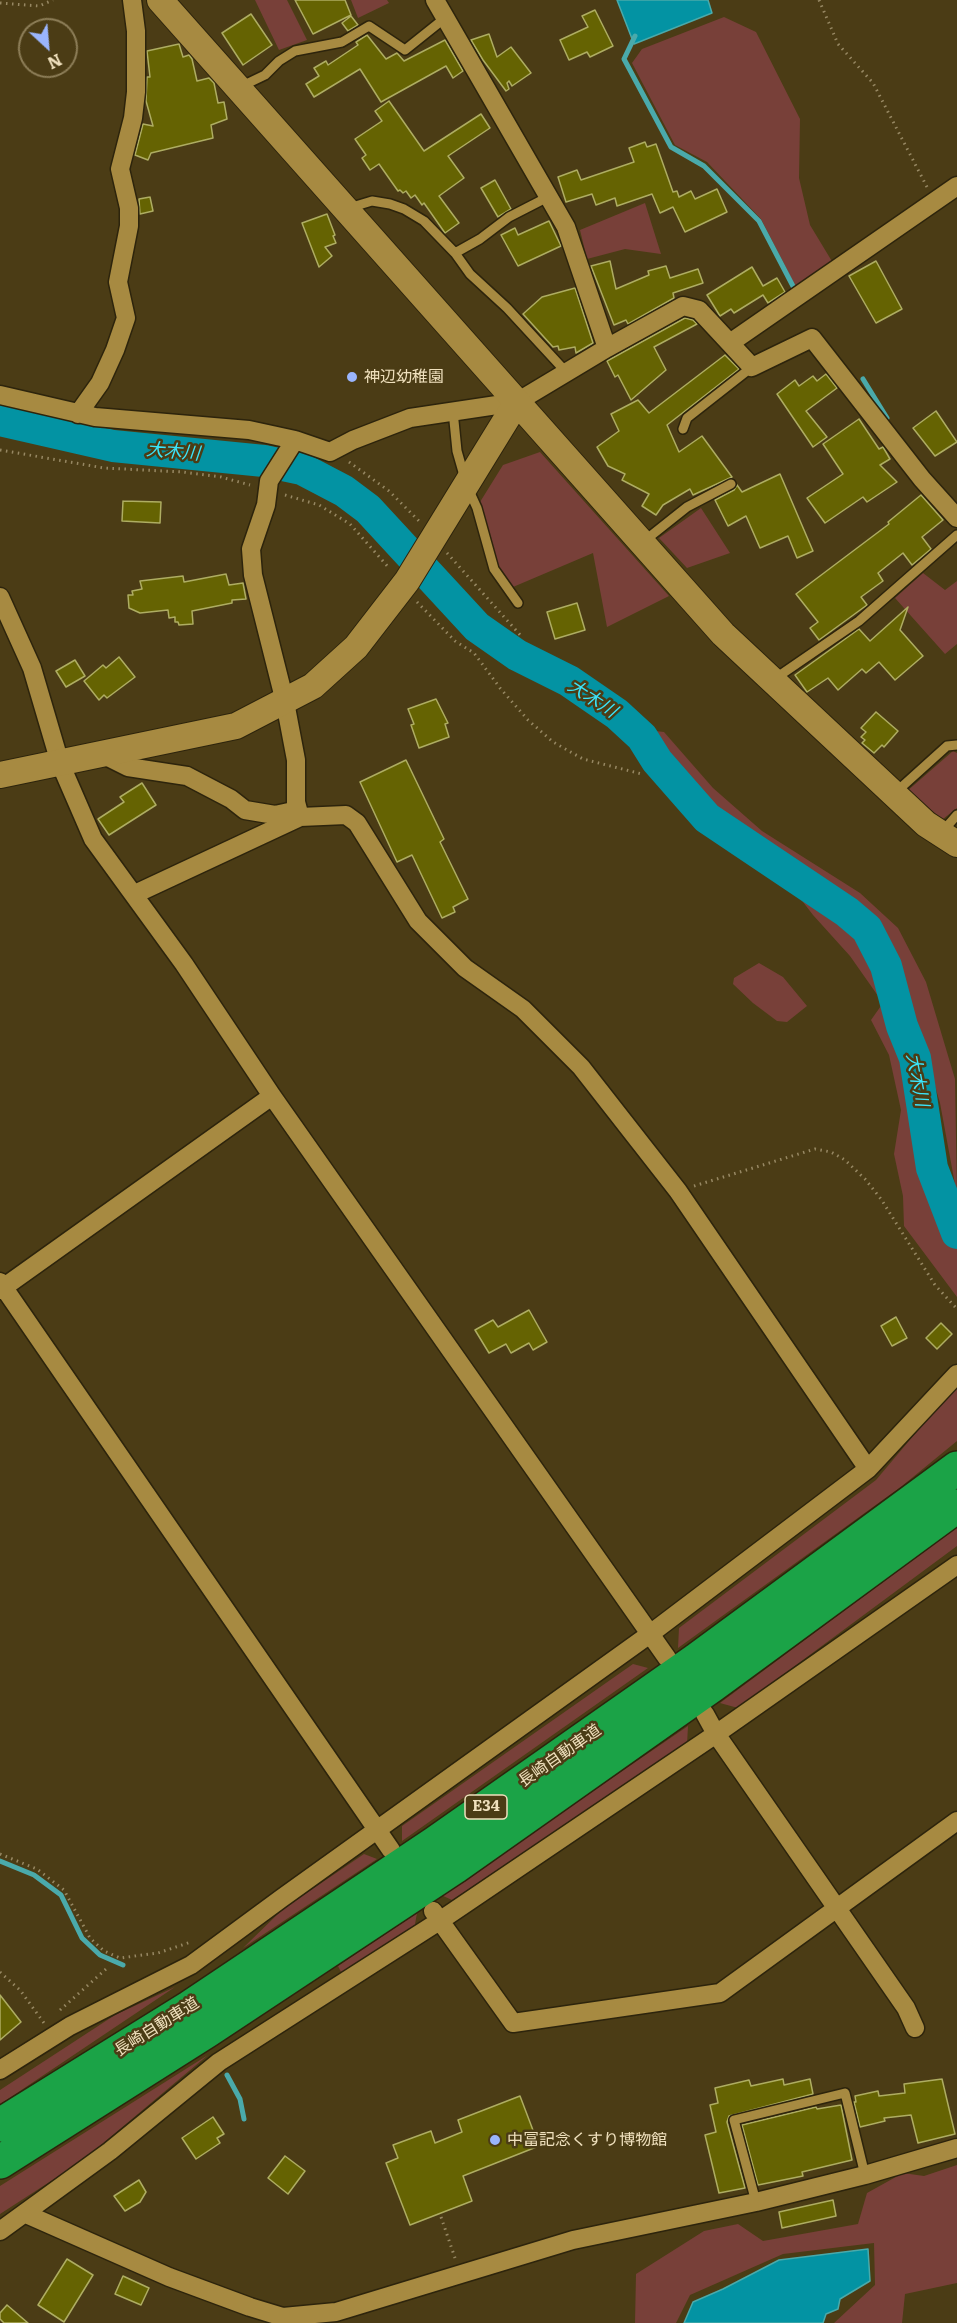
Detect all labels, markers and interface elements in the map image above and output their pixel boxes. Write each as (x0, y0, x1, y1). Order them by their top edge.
north arrow (18, 18, 78, 78)
text: N (44, 49, 66, 76)
place label: 神辺幼稚園 (364, 367, 444, 387)
marker: 神辺幼稚園 (345, 370, 359, 384)
water label: 大木川 (145, 439, 201, 465)
water label: 大木川 (563, 675, 621, 723)
water label: 大木川 (901, 1051, 933, 1109)
street label: 長崎自動車道 (515, 1721, 605, 1791)
road number: E34 (465, 1795, 507, 1819)
street label: 長崎自動車道 (111, 1993, 203, 2061)
place label: 中冨記念くすり博物館 (507, 2130, 667, 2150)
marker: 中冨記念くすり博物館 (488, 2133, 502, 2147)

